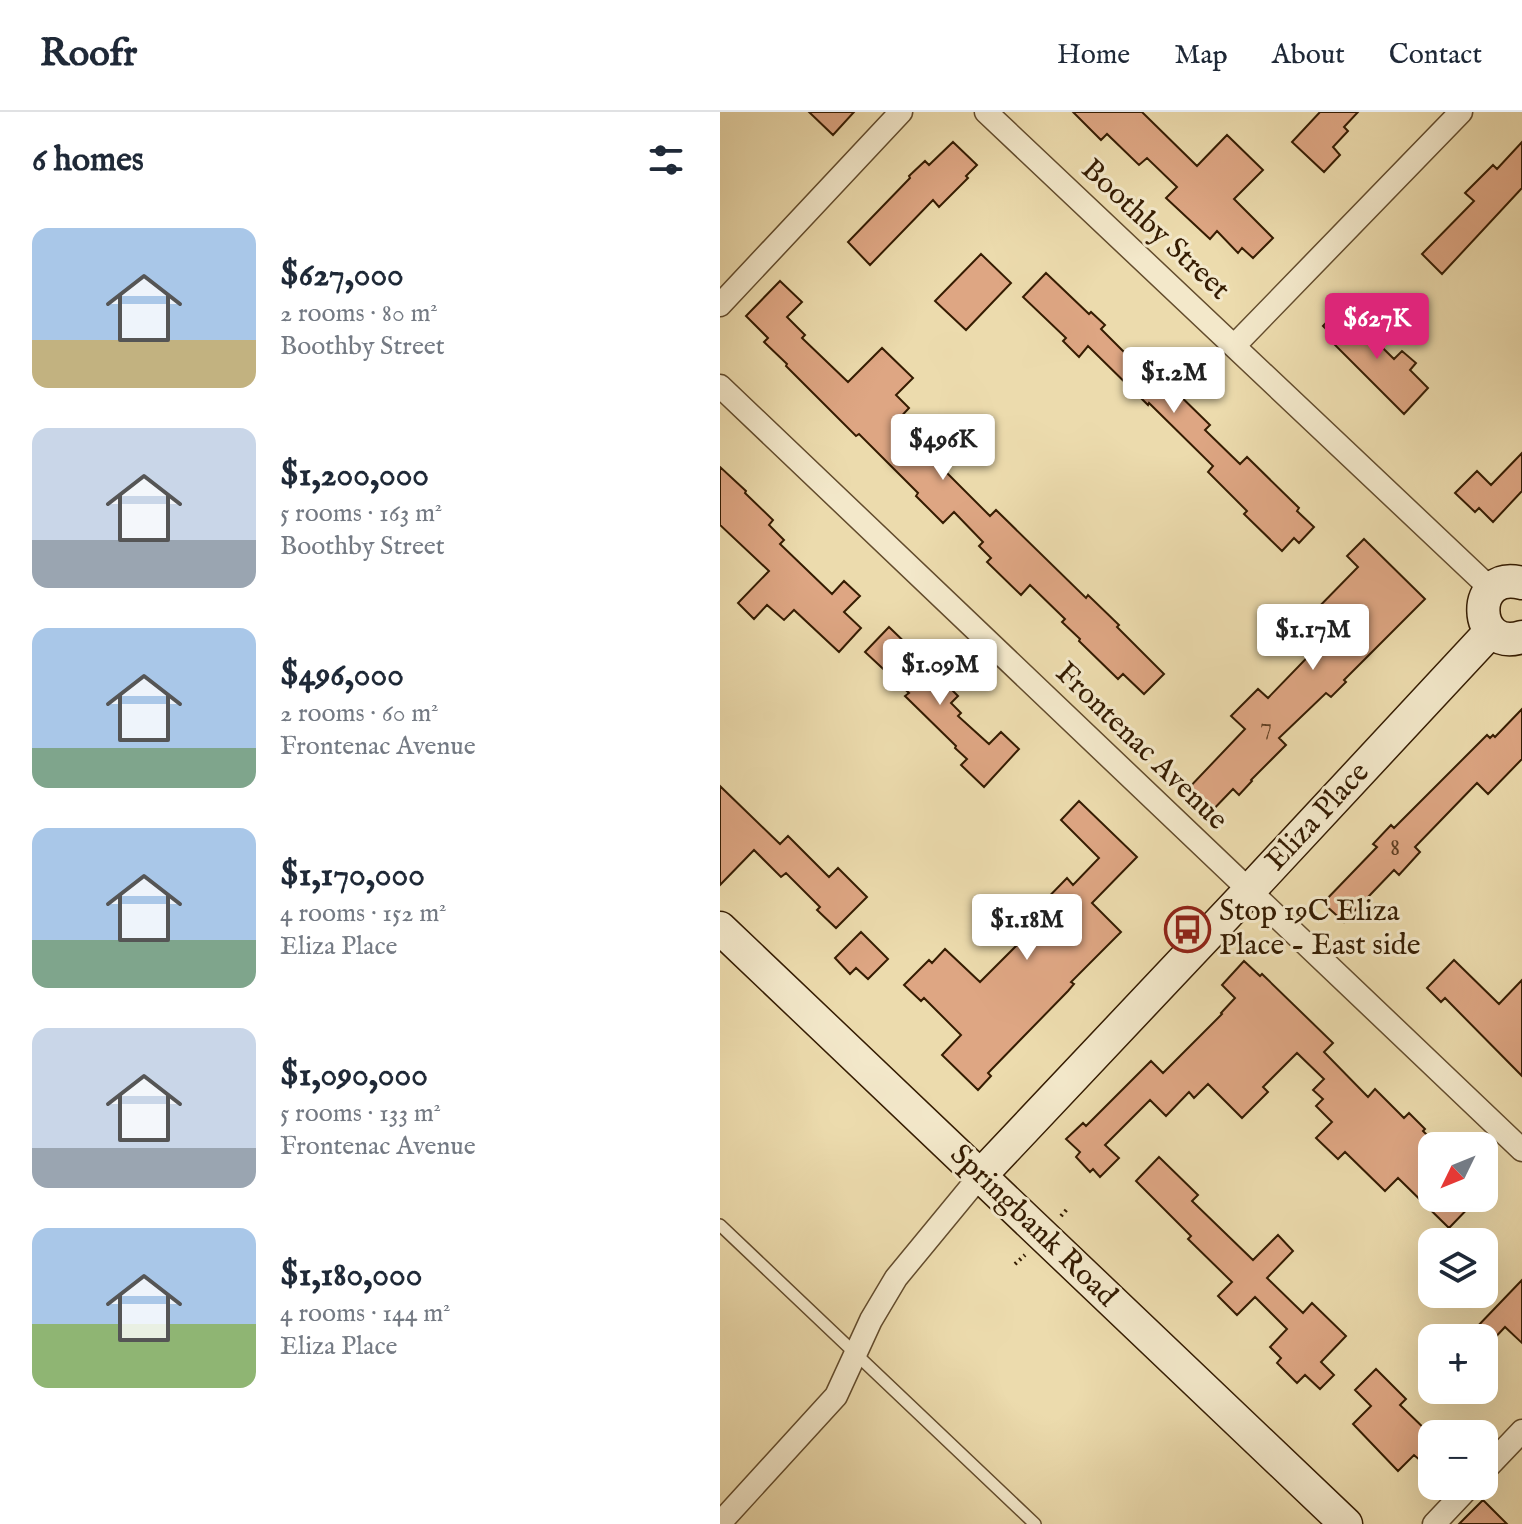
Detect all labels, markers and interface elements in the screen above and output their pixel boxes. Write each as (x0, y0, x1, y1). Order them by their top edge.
text: Roofr (40, 31, 137, 79)
text: Home (1057, 38, 1130, 73)
text: Map (1174, 38, 1228, 73)
text: About (1272, 38, 1345, 73)
text: Contact (1389, 38, 1482, 73)
icon: filters (644, 138, 688, 182)
text: 6 homes (32, 139, 144, 182)
street label: Boothby Street (1073, 151, 1237, 309)
text: $627,000 (280, 254, 404, 297)
icon: home (96, 260, 192, 356)
pin: $627K (1321, 293, 1433, 361)
text: 2 rooms · 80 m² (280, 297, 438, 330)
text: $627K (1343, 302, 1411, 335)
text: Boothby Street (280, 330, 445, 363)
pin: $1.2M (1118, 347, 1230, 415)
text: $1.2M (1141, 356, 1207, 389)
pin: $496K (887, 414, 999, 482)
text: $496K (909, 423, 977, 456)
text: $1,200,000 (280, 454, 429, 497)
icon: home (96, 460, 192, 556)
text: 5 rooms · 163 m² (280, 497, 442, 530)
text: Boothby Street (280, 530, 445, 563)
pin: $1.17M (1248, 604, 1378, 672)
text: $1.17M (1275, 613, 1351, 646)
pin: $1.09M (875, 639, 1005, 707)
text: $1.09M (901, 648, 979, 681)
text: $496,000 (280, 654, 404, 697)
street label: Frontenac Avenue (1047, 655, 1235, 839)
icon: home (96, 660, 192, 756)
text: 2 rooms · 60 m² (280, 697, 439, 730)
house number: 7 (1260, 710, 1272, 743)
text: Frontenac Avenue (280, 730, 476, 763)
street label: Eliza Place (1258, 754, 1378, 880)
house number: 8 (1390, 831, 1400, 864)
text: $1,170,000 (280, 854, 425, 897)
icon: home (96, 860, 192, 956)
place label: Stop 19C Eliza Place - East side (1219, 893, 1421, 965)
pin: $1.18M (962, 894, 1092, 962)
text: 4 rooms · 152 m² (280, 897, 447, 930)
text: $1.18M (990, 903, 1064, 936)
bus stop icon: Stop 19C Eliza Place - East side (1164, 905, 1212, 953)
text: Eliza Place (280, 930, 398, 963)
text: $1,090,000 (280, 1054, 428, 1097)
icon: home (96, 1060, 192, 1156)
text: 5 rooms · 133 m² (280, 1097, 441, 1130)
text: Frontenac Avenue (280, 1130, 476, 1163)
north arrow (1418, 1132, 1498, 1212)
map controls (1418, 1132, 1498, 1500)
street label: Springbank Road (941, 1137, 1125, 1316)
button: layers (1418, 1228, 1498, 1308)
text: $1,180,000 (280, 1254, 422, 1297)
icon: home (96, 1260, 192, 1356)
text: 4 rooms · 144 m² (280, 1297, 451, 1330)
button: + (1418, 1324, 1498, 1404)
text: Eliza Place (280, 1330, 398, 1363)
button: − (1418, 1420, 1498, 1500)

